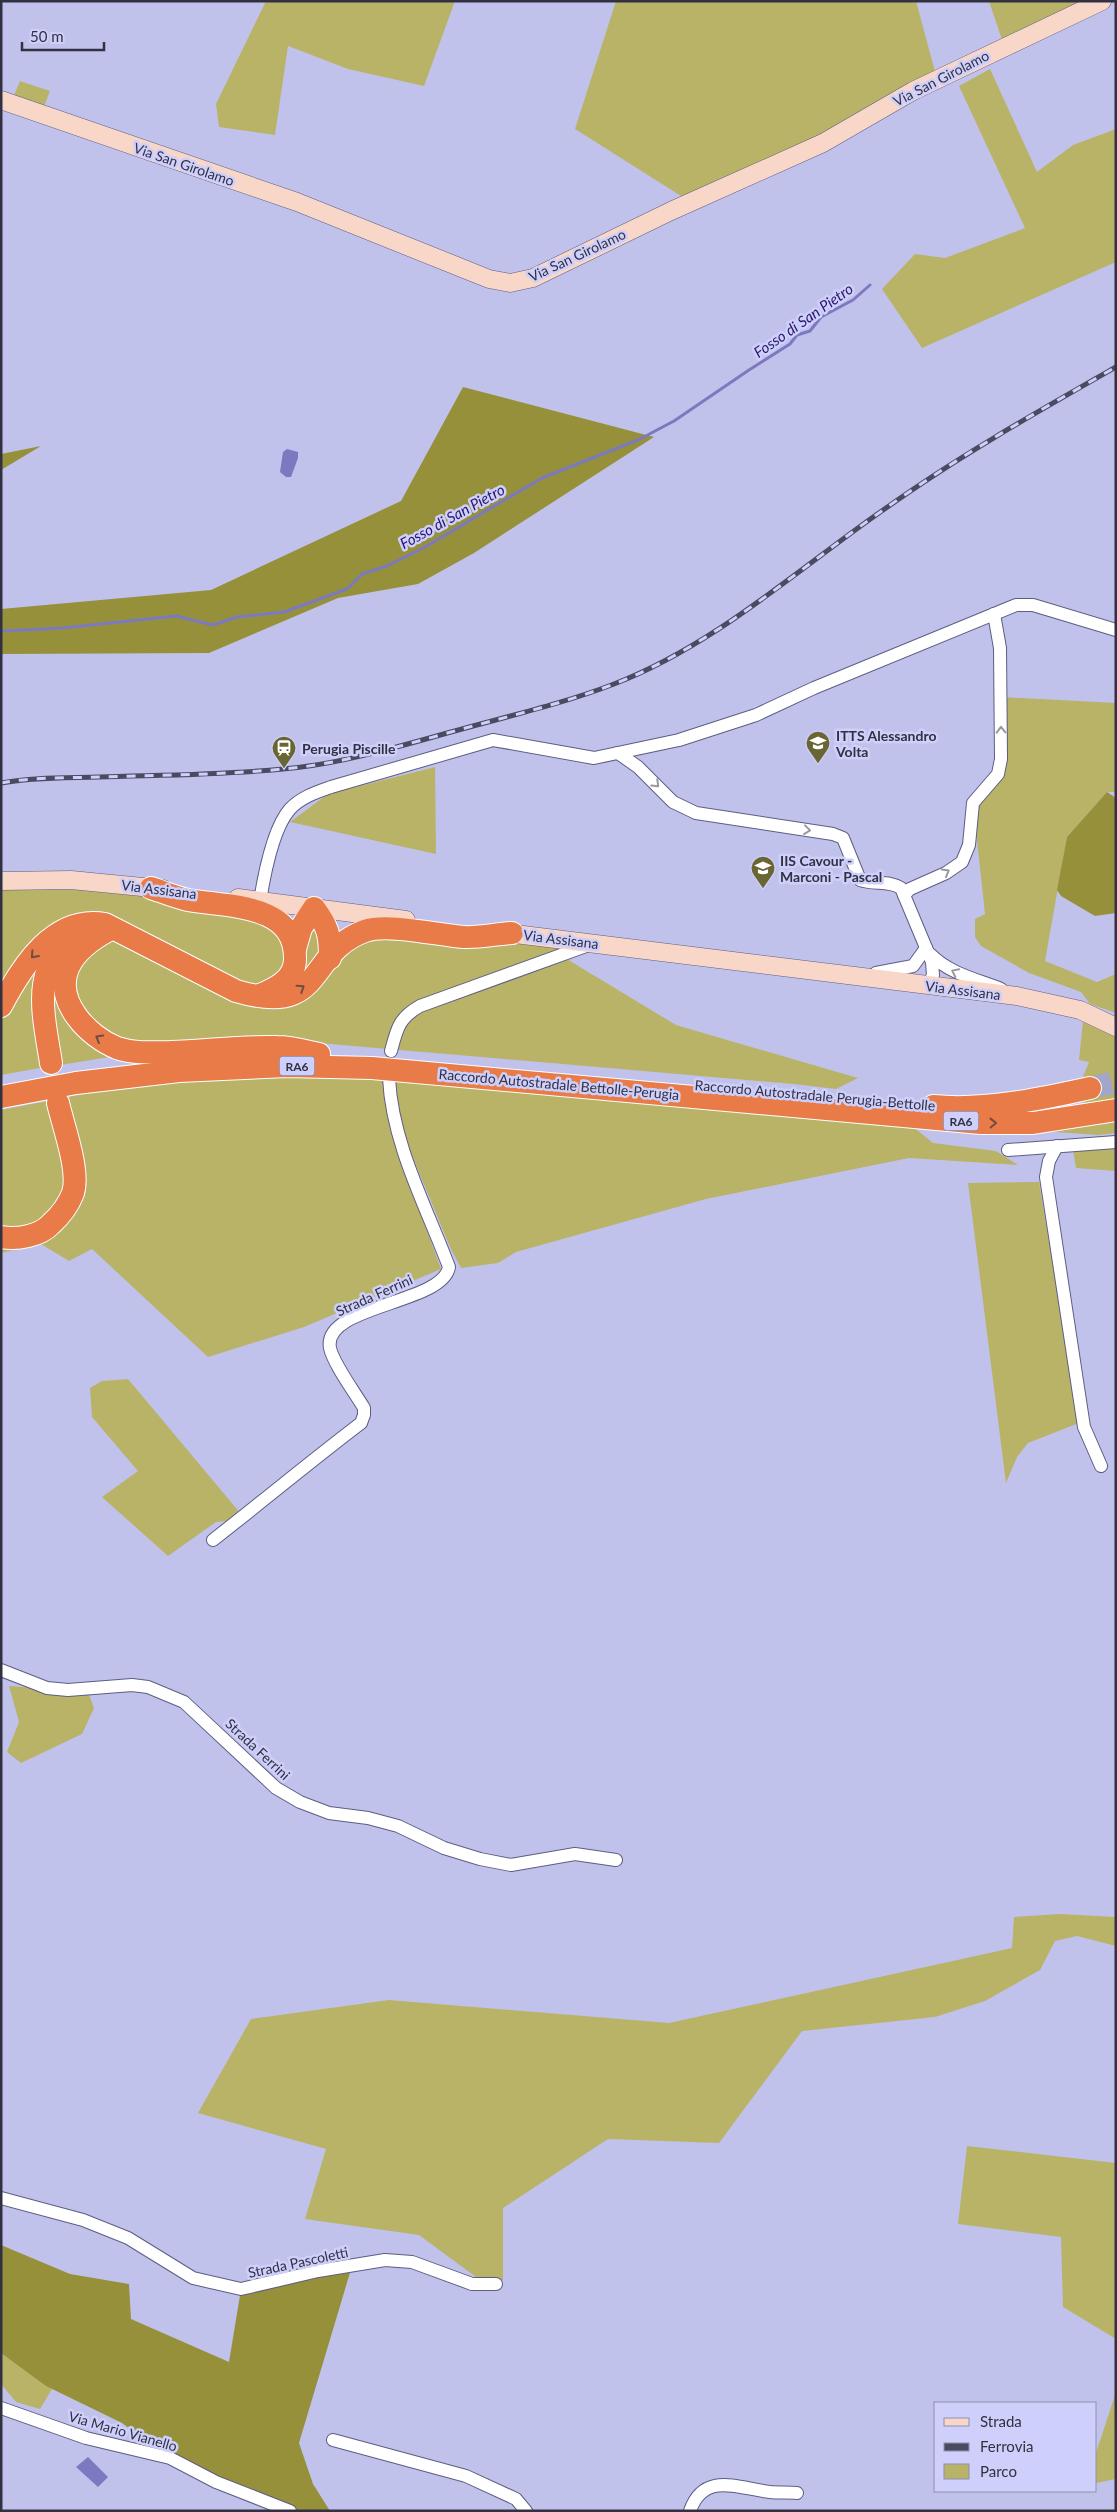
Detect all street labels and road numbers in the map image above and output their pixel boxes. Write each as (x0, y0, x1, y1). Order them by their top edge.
street label: Via San Girolamo (890, 47, 992, 109)
street label: Via San Girolamo (131, 139, 237, 189)
street label: Via San Girolamo (526, 225, 628, 285)
street label: Via Assisana (120, 876, 198, 902)
street label: Via Assisana (522, 926, 600, 952)
street label: Via Assisana (924, 977, 1002, 1003)
road number: RA6 (280, 1056, 314, 1076)
street label: Raccordo Autostradale Bettolle-Perugia (438, 1065, 680, 1103)
street label: Raccordo Autostradale Perugia-Bettolle (694, 1076, 936, 1114)
road number: RA6 (944, 1112, 978, 1130)
street label: Strada Ferrini (333, 1271, 415, 1319)
street label: Strada Ferrini (222, 1715, 294, 1783)
street label: Strada Pascoletti (246, 2243, 350, 2281)
street label: Via Mario Vianello (67, 2407, 179, 2455)

